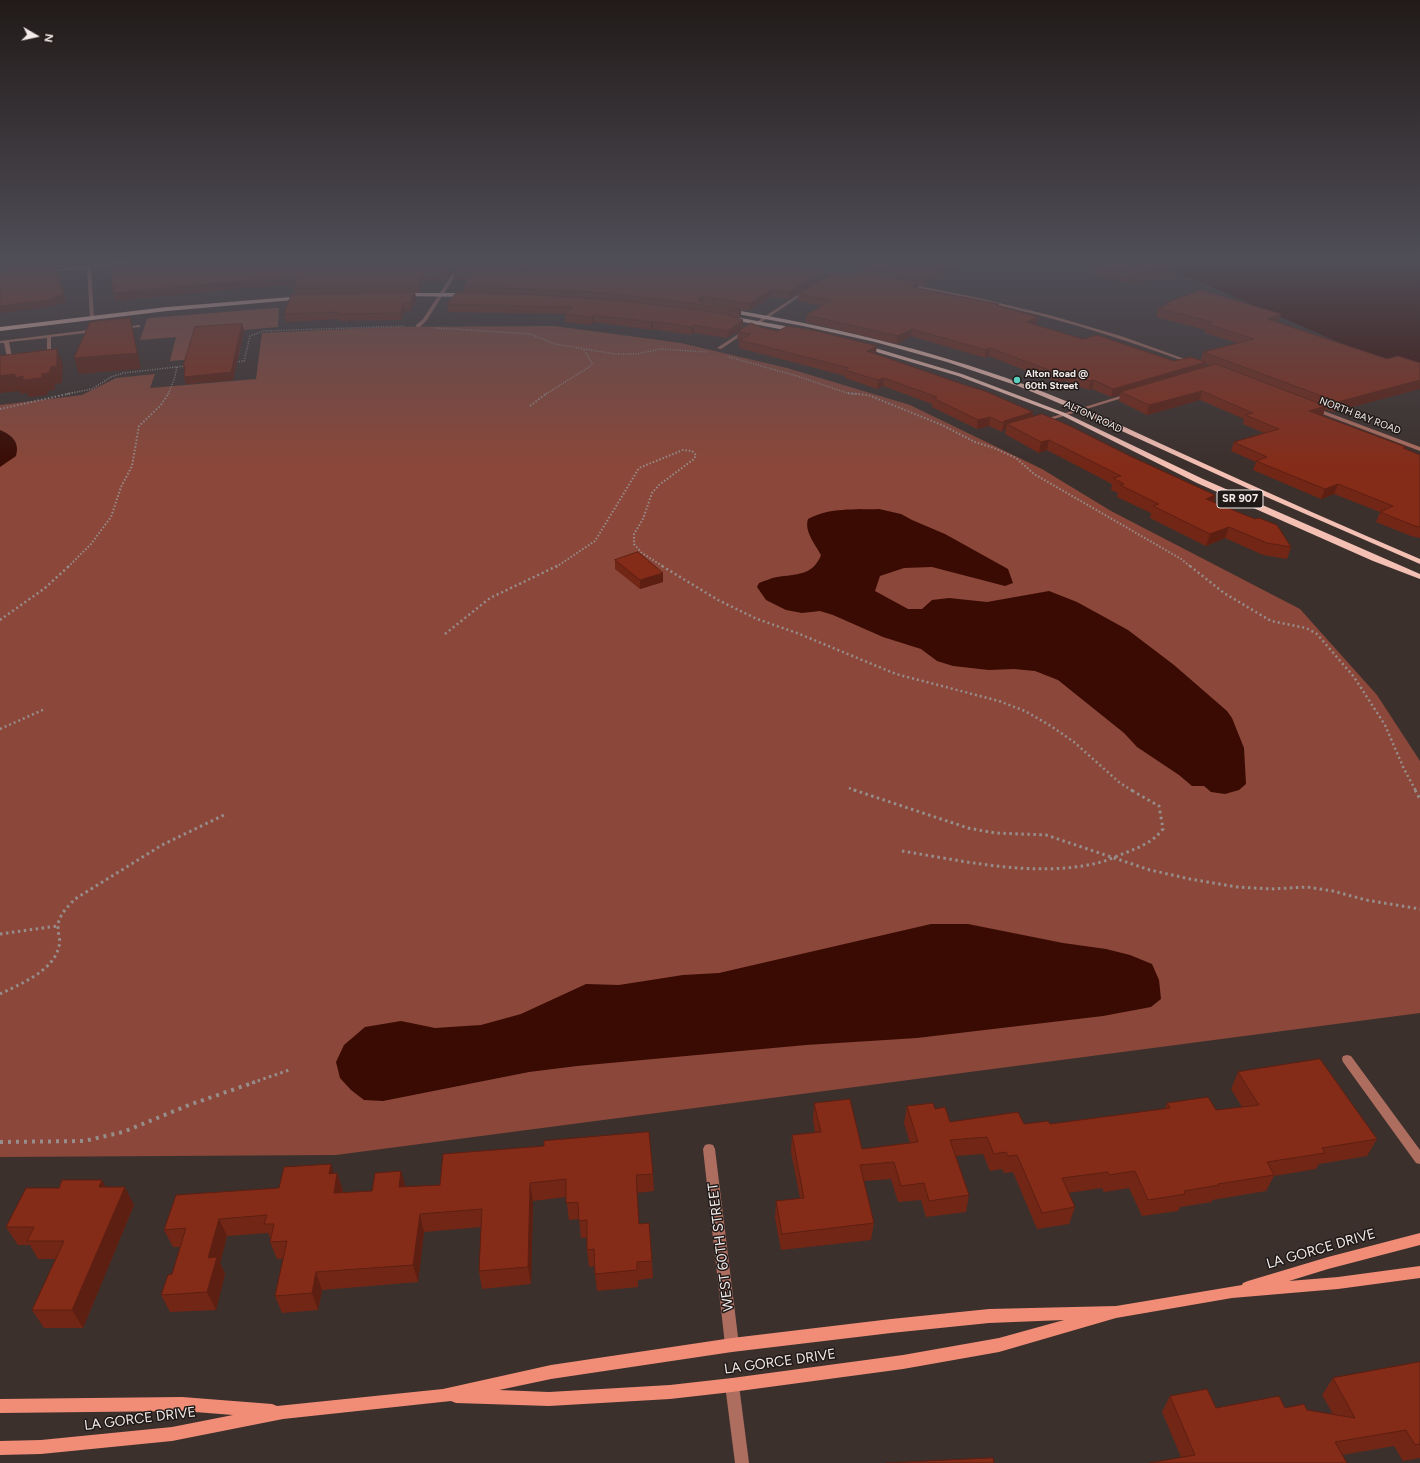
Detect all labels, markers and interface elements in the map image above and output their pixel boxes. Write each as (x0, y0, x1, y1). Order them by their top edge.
north arrow (16, 16, 56, 56)
text: N (41, 33, 55, 43)
place label: Alton Road @ 60th Street (1025, 368, 1088, 392)
marker: Alton Road @ 60th Street (1012, 375, 1022, 385)
street label: NORTH BAY ROAD (1318, 395, 1402, 437)
street label: ALTON ROAD (1062, 398, 1124, 436)
road number: SR 907 (1217, 490, 1263, 508)
street label: WEST 60TH STREET (705, 1182, 737, 1312)
street label: LA GORCE DRIVE (1265, 1225, 1377, 1273)
street label: LA GORCE DRIVE (723, 1346, 837, 1378)
street label: LA GORCE DRIVE (83, 1404, 197, 1434)

